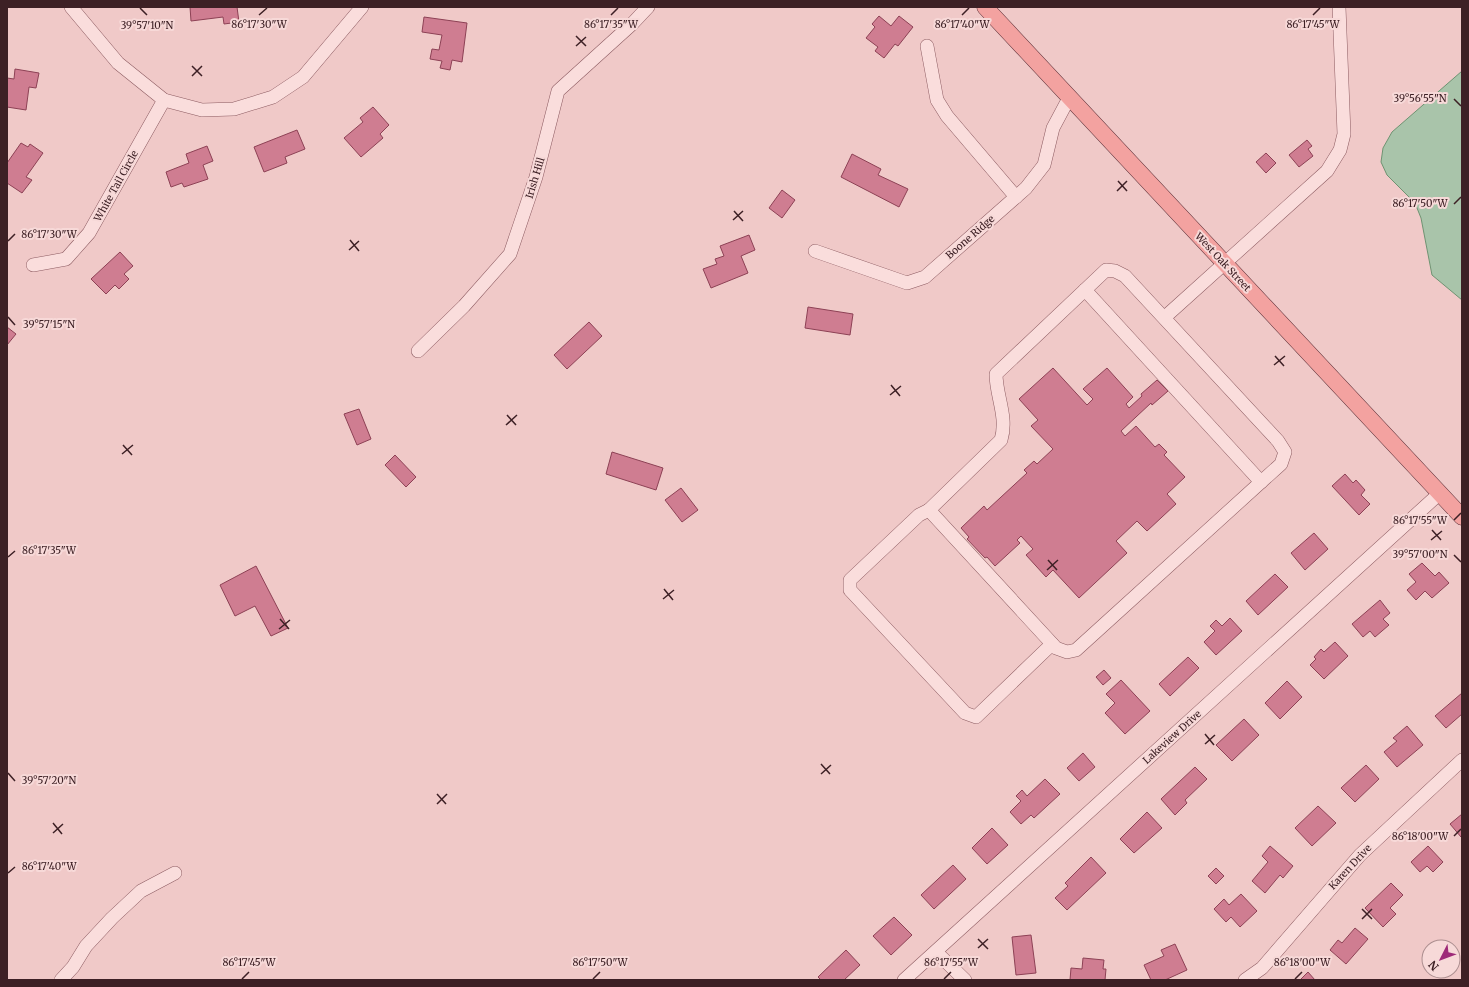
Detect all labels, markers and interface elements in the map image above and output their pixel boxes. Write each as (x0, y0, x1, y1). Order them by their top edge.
text: 86°17'30"W (231, 18, 288, 31)
text: 86°17'35"W (584, 18, 639, 31)
text: 86°17'40"W (935, 18, 990, 31)
text: 86°17'45"W (1286, 18, 1341, 31)
text: 39°57'10"N (121, 19, 174, 32)
text: 39°56'55"N (1394, 92, 1447, 105)
street label: White Tail Circle (91, 148, 141, 225)
street label: Irish Hill (523, 156, 547, 200)
text: 86°17'50"W (1392, 197, 1449, 210)
street label: Boone Ridge (943, 212, 997, 262)
text: 86°17'30"W (21, 228, 78, 241)
street label: West Oak Street (1192, 229, 1254, 294)
text: 39°57'15"N (23, 318, 75, 331)
text: 86°17'55"W (1393, 514, 1448, 527)
text: 86°17'35"W (22, 544, 77, 557)
text: 39°57'00"N (1393, 548, 1448, 561)
street label: Lakeview Drive (1140, 707, 1204, 767)
text: 39°57'20"N (22, 774, 76, 787)
text: 86°18'00"W (1392, 830, 1449, 843)
street label: Karen Drive (1326, 842, 1374, 892)
text: 86°17'40"W (22, 860, 77, 873)
north arrow (1421, 939, 1461, 979)
text: 86°17'45"W (222, 956, 277, 969)
text: 86°17'50"W (572, 956, 629, 969)
text: 86°17'55"W (924, 956, 979, 969)
text: 86°18'00"W (1274, 956, 1331, 969)
text: N (1425, 958, 1442, 974)

